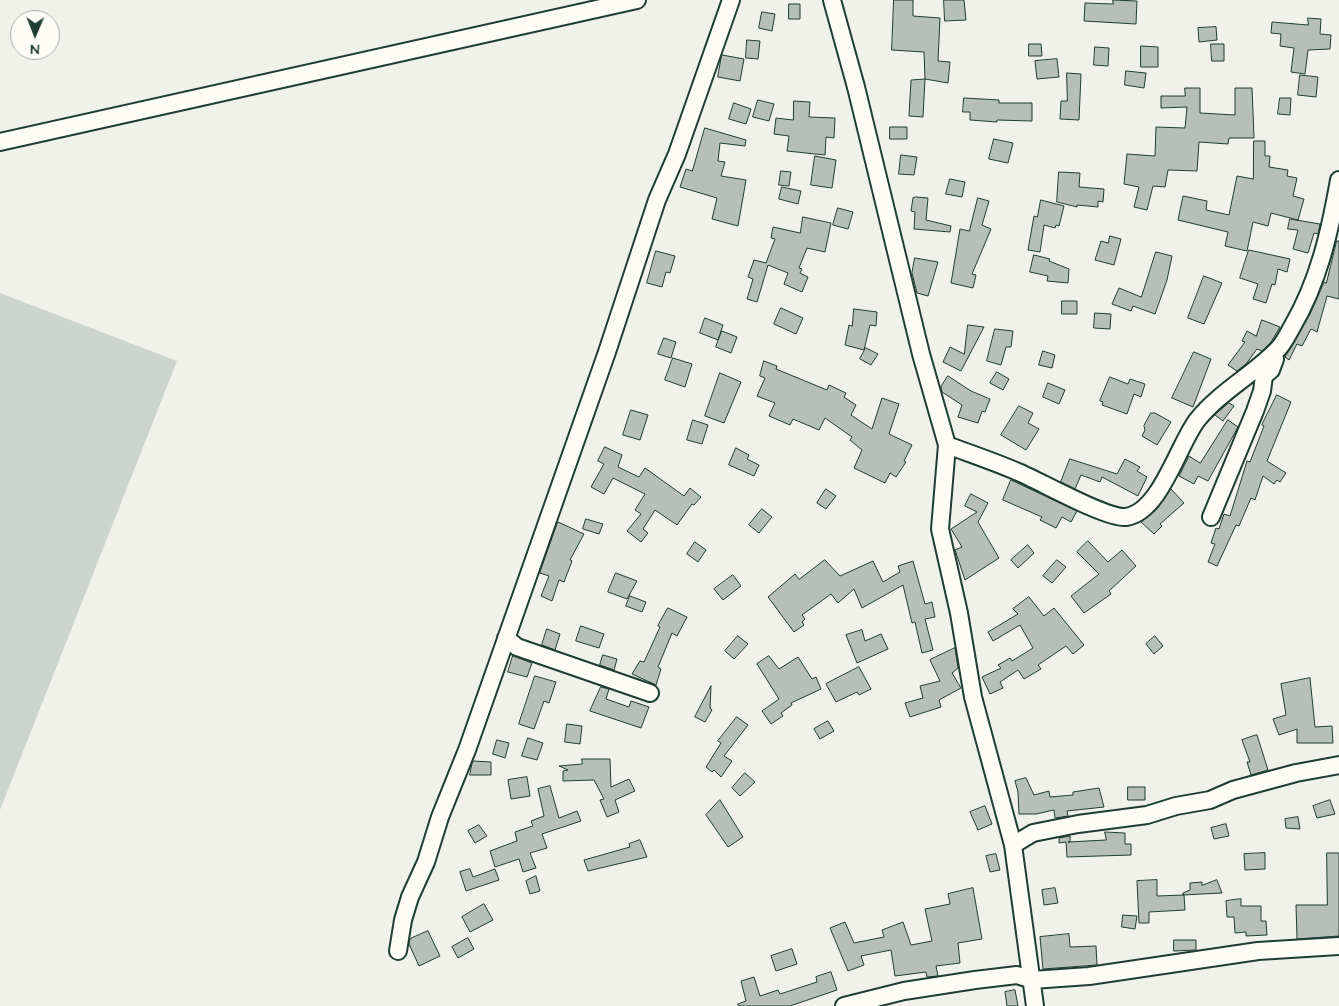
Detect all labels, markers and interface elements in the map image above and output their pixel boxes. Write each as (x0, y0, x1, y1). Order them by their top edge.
north arrow (10, 10, 60, 60)
text: N (30, 39, 39, 59)

